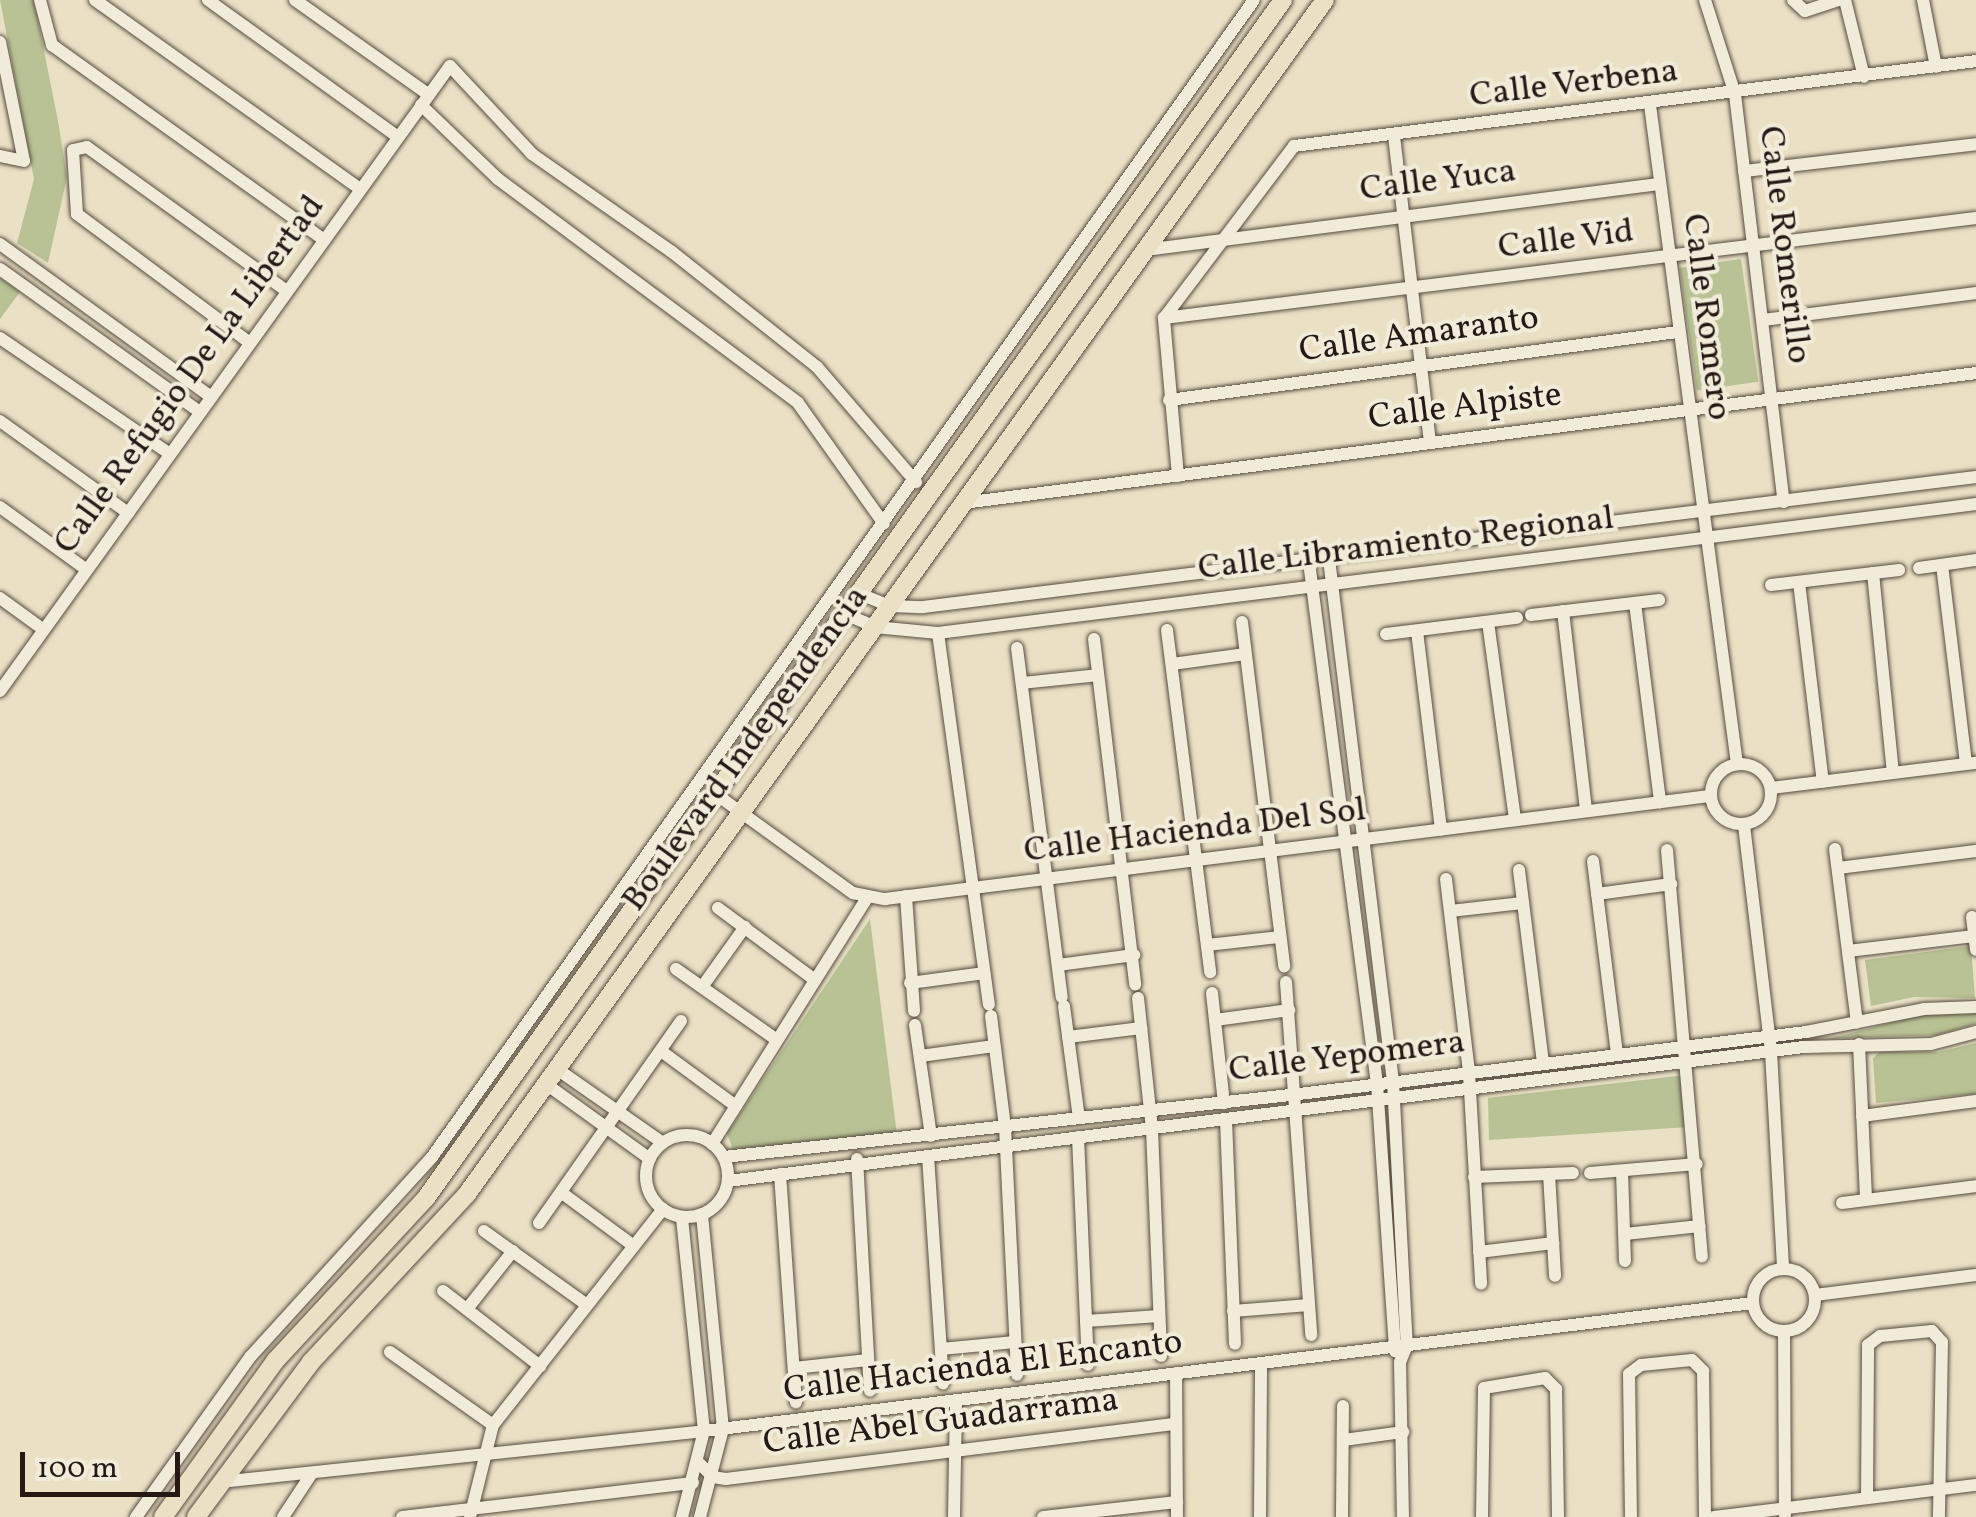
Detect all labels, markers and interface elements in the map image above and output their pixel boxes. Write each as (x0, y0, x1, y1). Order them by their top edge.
street label: Calle Verbena (1467, 50, 1681, 118)
street label: Calle Romerillo (1749, 124, 1819, 366)
street label: Calle Yuca (1357, 151, 1519, 211)
street label: Calle Refugio De La Libertad (46, 187, 334, 563)
street label: Calle Vid (1495, 211, 1637, 269)
street label: Calle Romero (1673, 211, 1739, 423)
street label: Calle Amaranto (1297, 297, 1541, 373)
street label: Calle Alpiste (1366, 374, 1564, 440)
street label: Calle Libramiento Regional (1196, 498, 1616, 590)
street label: Boulevard Independencia (614, 578, 878, 920)
street label: Calle Hacienda Del Sol (1022, 789, 1368, 873)
street label: Calle Yepomera (1226, 1022, 1468, 1092)
street label: Calle Hacienda El Encanto (781, 1322, 1185, 1412)
street label: Calle Abel Guadarrama (761, 1379, 1121, 1465)
scale bar (25, 1432, 185, 1494)
text: 100 m (37, 1448, 118, 1490)

